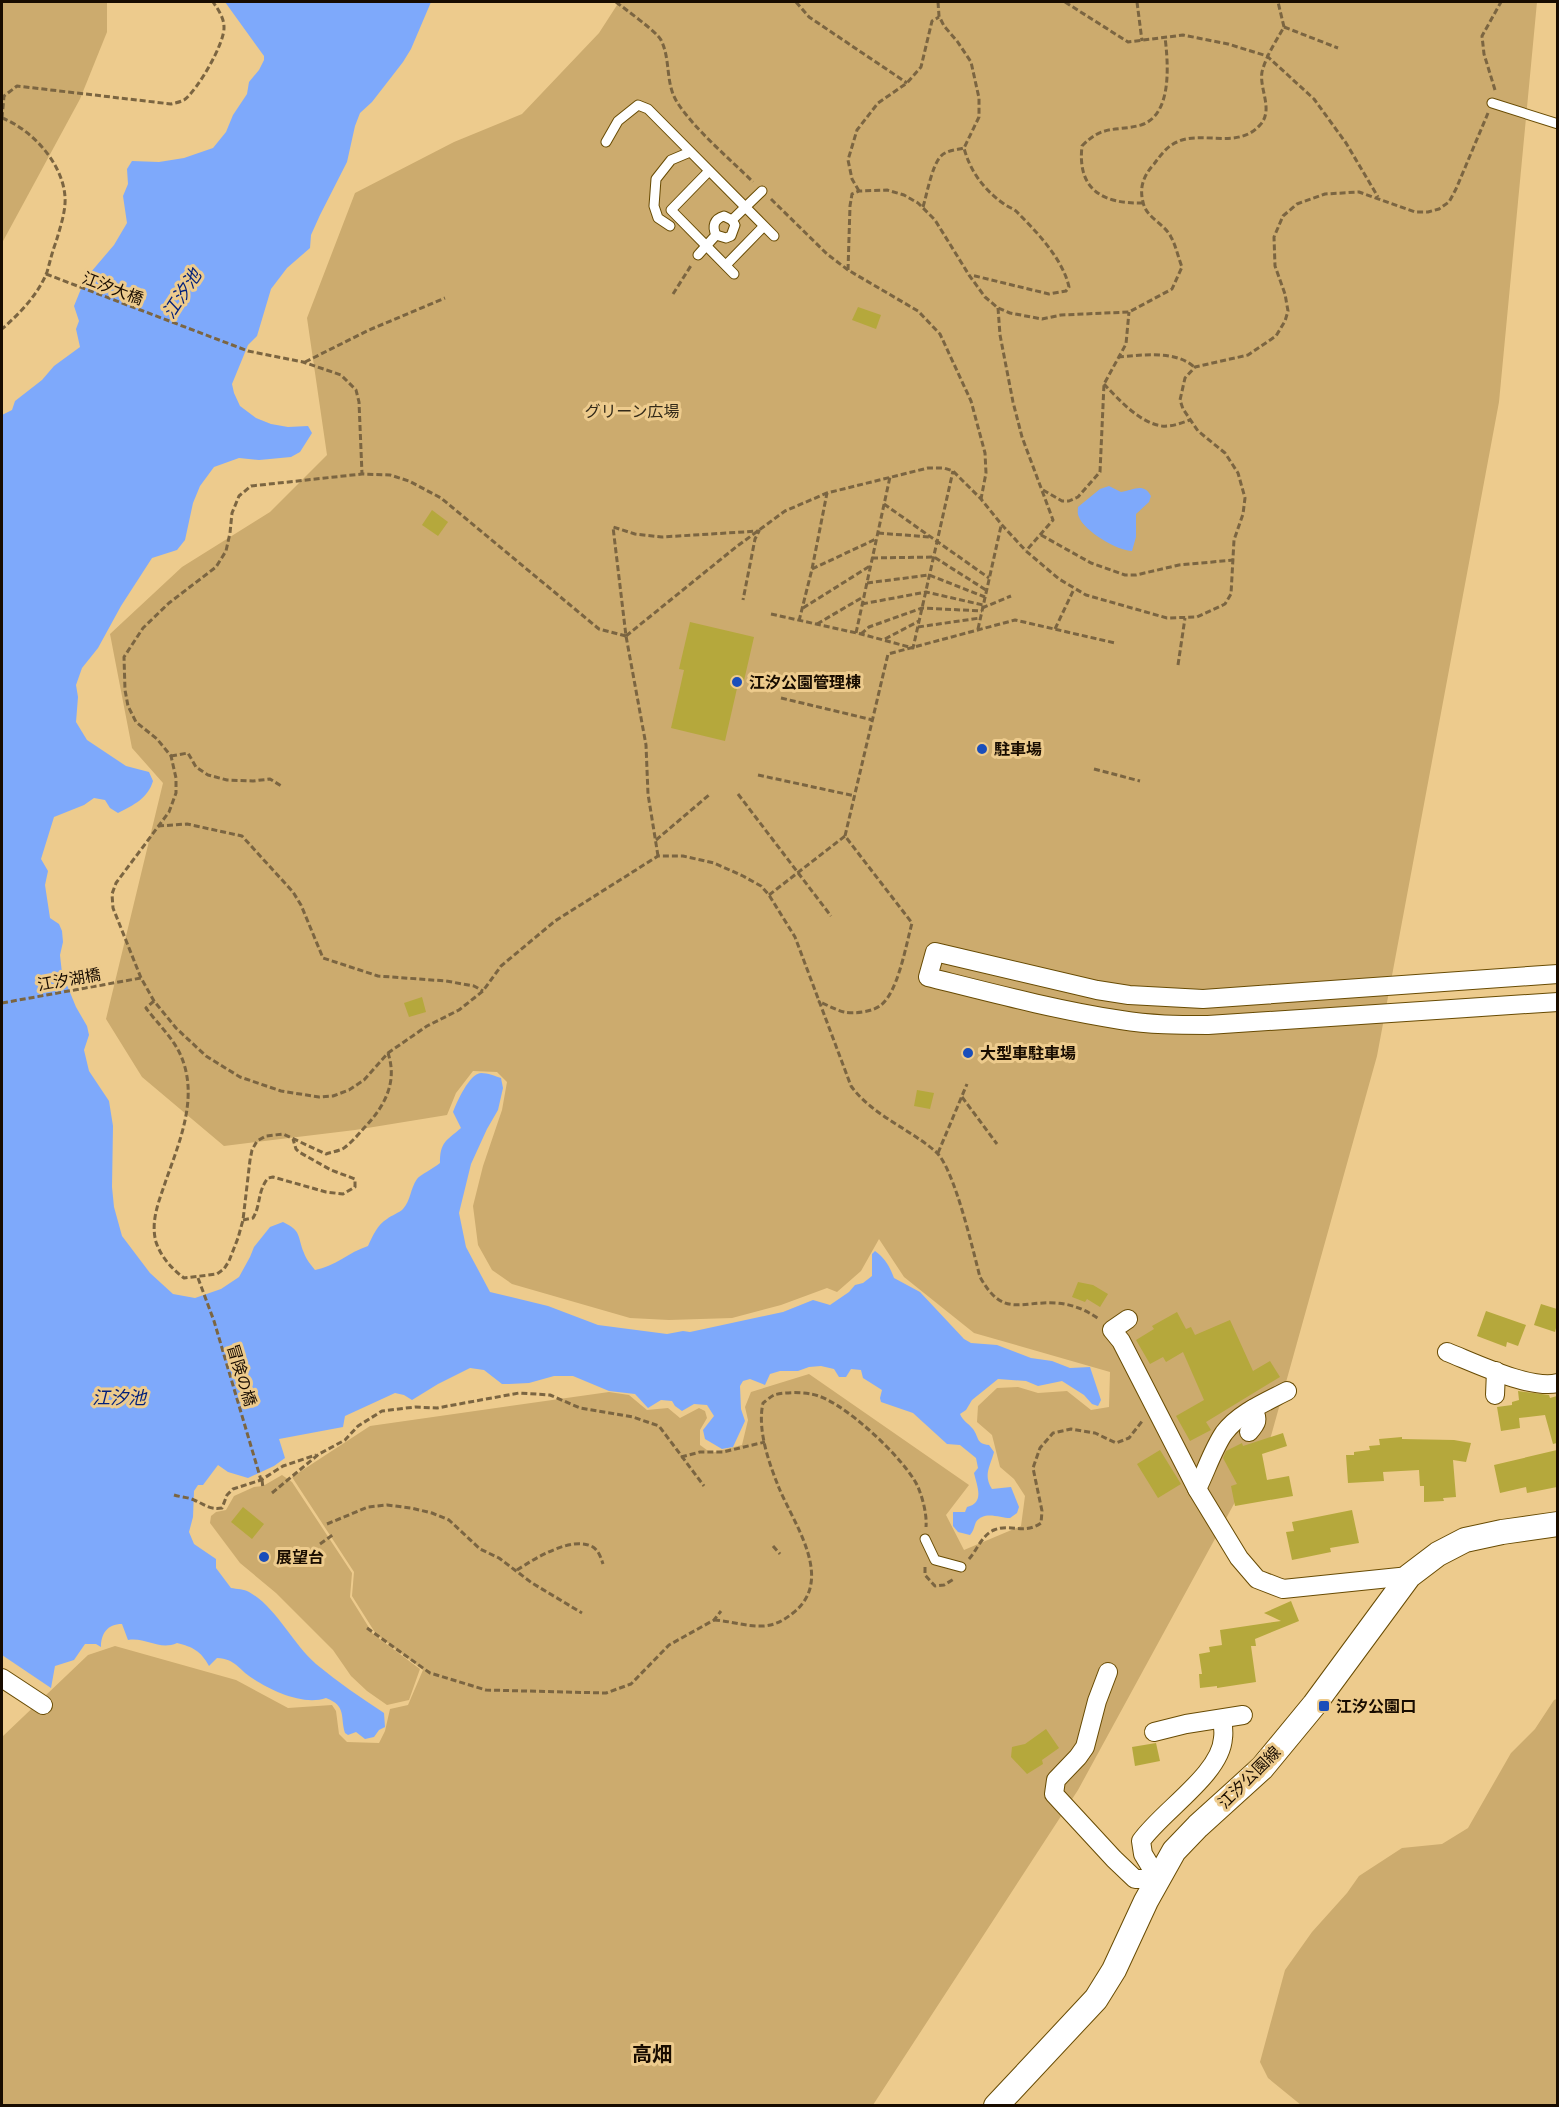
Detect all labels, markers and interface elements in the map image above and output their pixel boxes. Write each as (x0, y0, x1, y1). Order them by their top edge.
water label: 江汐池 (156, 263, 207, 323)
street label: 江汐大橋 (79, 266, 147, 310)
park label: グリーン広場 (584, 400, 680, 422)
place label: 江汐公園管理棟 (749, 671, 861, 693)
marker: 江汐公園管理棟 (730, 675, 744, 689)
place label: 駐車場 (994, 738, 1042, 760)
marker: 駐車場 (975, 742, 989, 756)
street label: 江汐湖橋 (36, 963, 102, 995)
place label: 大型車駐車場 (980, 1042, 1076, 1064)
marker: 大型車駐車場 (961, 1046, 975, 1060)
street label: 冒険の橋 (222, 1341, 262, 1409)
water label: 江汐池 (92, 1385, 148, 1409)
place label: 展望台 (276, 1546, 324, 1568)
marker: 展望台 (257, 1550, 271, 1564)
place label: 江汐公園口 (1336, 1695, 1416, 1717)
marker: 江汐公園口 (1317, 1699, 1331, 1713)
street label: 江汐公園線 (1213, 1741, 1285, 1813)
district label: 高畑 (632, 2040, 672, 2067)

